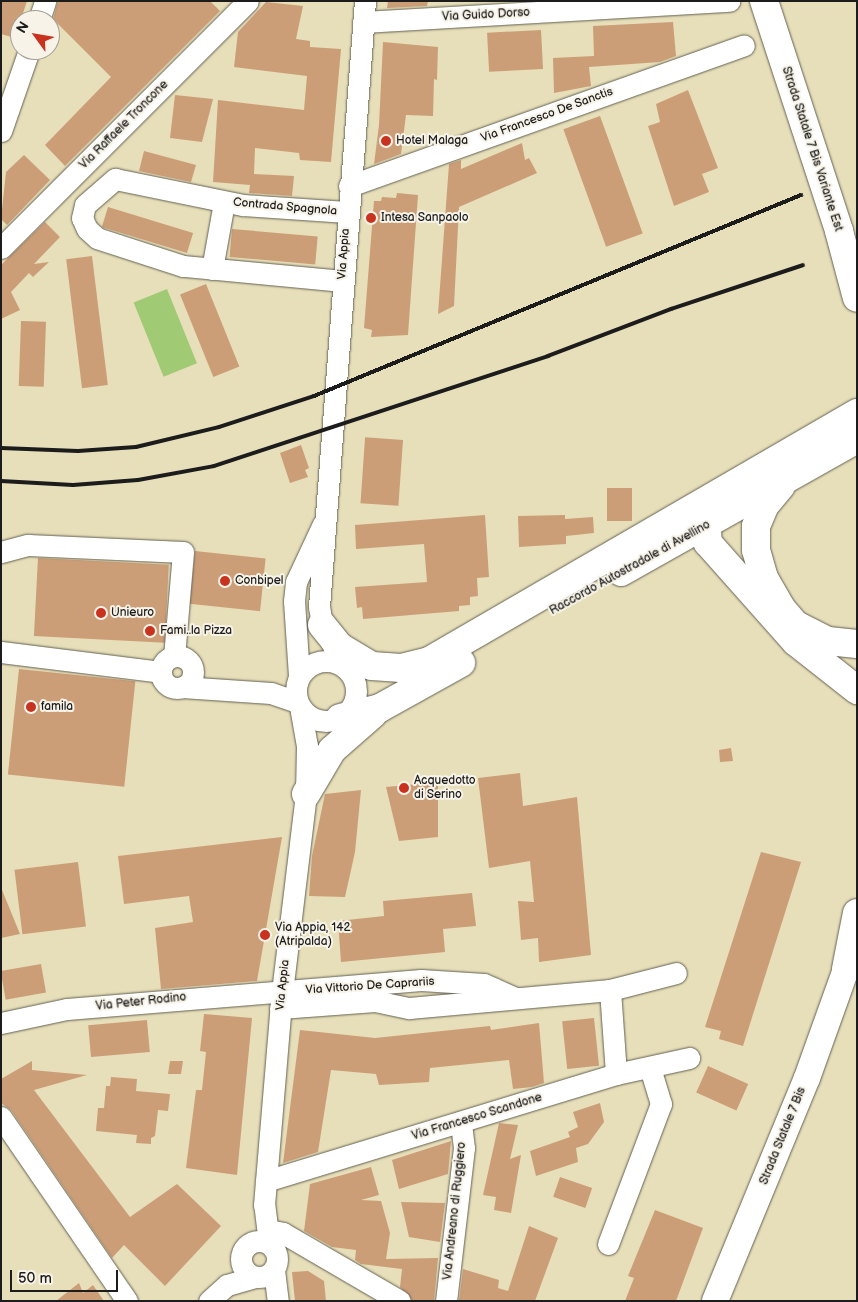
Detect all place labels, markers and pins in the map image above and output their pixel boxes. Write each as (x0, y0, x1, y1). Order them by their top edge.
place label: Hotel Malaga (396, 134, 468, 148)
marker: Hotel Malaga (380, 135, 392, 147)
place label: Intesa Sanpaolo (381, 211, 469, 225)
marker: Intesa Sanpaolo (365, 212, 377, 224)
place label: Conbipel (235, 574, 284, 588)
marker: Conbipel (219, 575, 231, 587)
place label: Unieuro (111, 606, 154, 620)
marker: Unieuro (95, 607, 107, 619)
place label: Fami..la Pizza (160, 624, 232, 638)
marker: Fami..la Pizza (144, 625, 156, 637)
place label: famila (41, 700, 73, 714)
marker: famila (25, 701, 37, 713)
place label: Acquedotto di Serino (414, 774, 476, 802)
marker: Acquedotto di Serino (398, 782, 410, 794)
place label: Via Appia, 142 (Atripalda) (275, 921, 351, 949)
marker: Via Appia, 142 (Atripalda) (259, 929, 271, 941)

